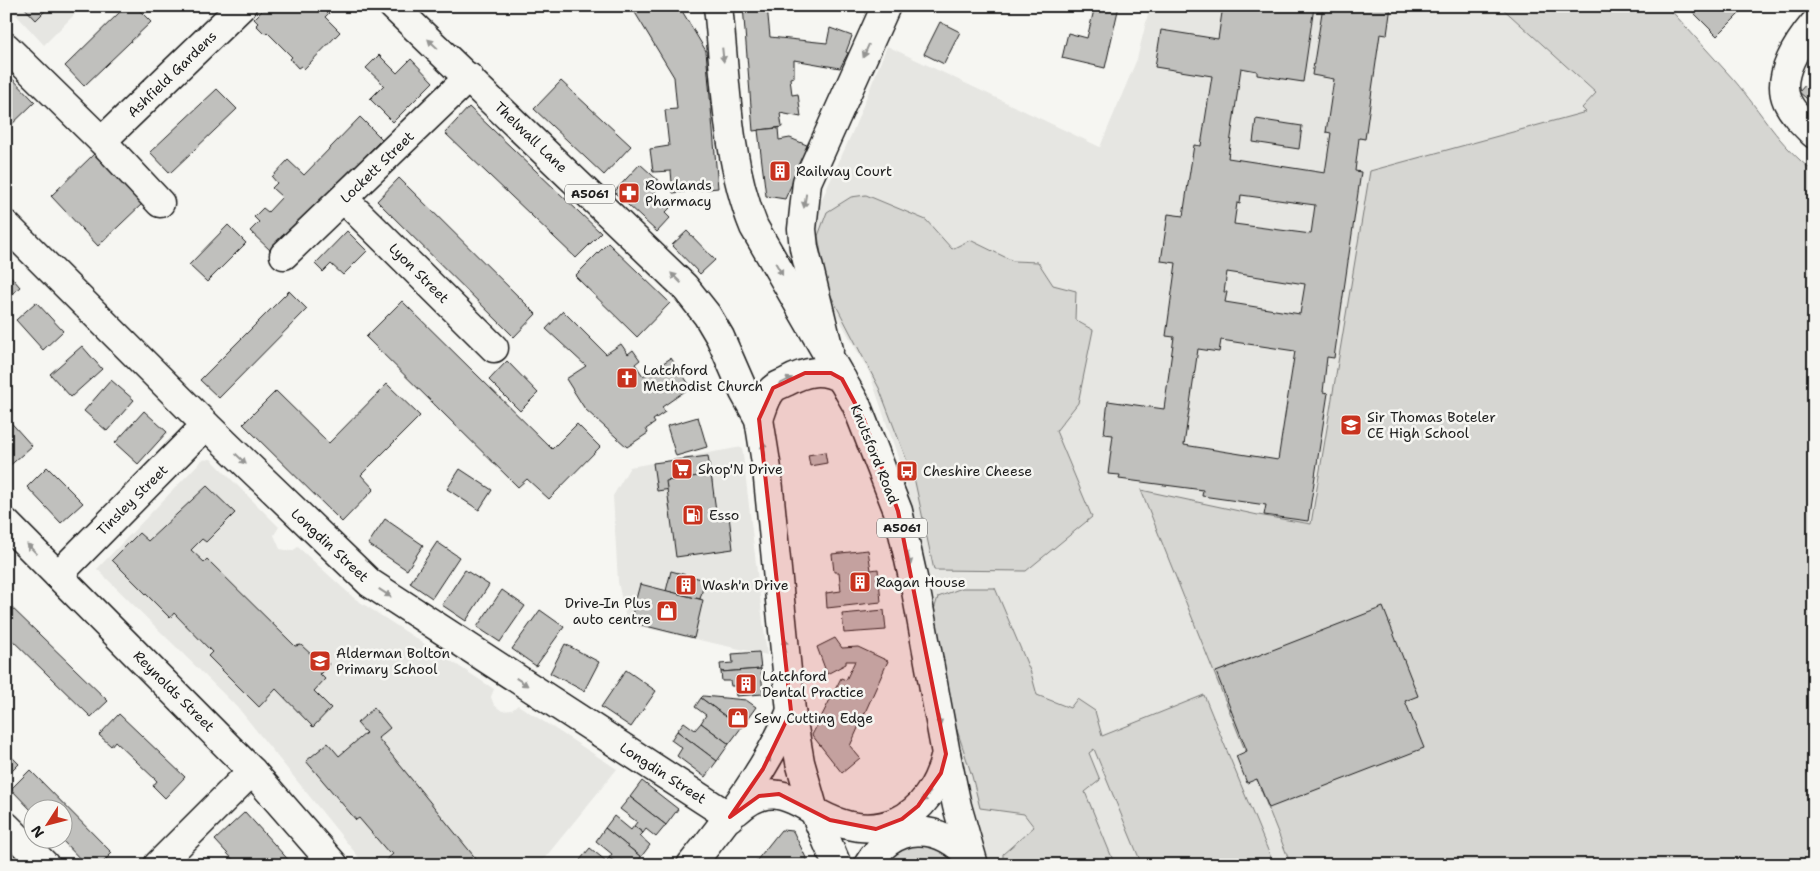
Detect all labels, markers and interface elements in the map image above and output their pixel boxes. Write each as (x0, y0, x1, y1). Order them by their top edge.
street label: Ashfield Gardens (124, 27, 220, 121)
one-way arrow (428, 38, 440, 50)
one-way arrow (861, 44, 869, 58)
one-way arrow (719, 47, 727, 63)
street label: Thelwall Lane (491, 98, 571, 176)
street label: Lockett Street (336, 127, 418, 207)
building icon: Railway Court (768, 159, 792, 183)
place label: Railway Court (796, 162, 892, 180)
place label: Rowlands Pharmacy (645, 176, 712, 210)
pharmacy icon: Rowlands Pharmacy (617, 181, 641, 205)
road number: A5061 (565, 184, 615, 203)
one-way arrow (800, 193, 808, 209)
street label: Lyon Street (385, 239, 453, 307)
one-way arrow (774, 262, 783, 275)
one-way arrow (670, 272, 682, 284)
place label: Latchford Methodist Church (643, 361, 763, 395)
church icon: Latchford Methodist Church (615, 366, 639, 390)
one-way arrow (779, 377, 794, 386)
street label: Knutsford Road (847, 402, 903, 506)
place label: Sir Thomas Boteler CE High School (1367, 408, 1496, 442)
school or university icon: Sir Thomas Boteler CE High School (1339, 413, 1363, 437)
one-way arrow (759, 440, 767, 456)
one-way arrow (234, 453, 246, 465)
supermarket icon: Shop'N Drive (670, 457, 694, 481)
bus stop icon: Cheshire Cheese (895, 459, 919, 483)
place label: Shop'N Drive (698, 460, 783, 478)
street label: Tinsley Street (93, 461, 171, 539)
place label: Cheshire Cheese (923, 462, 1032, 480)
fuel station icon: Esso (681, 503, 705, 527)
street label: Longdin Street (287, 504, 373, 586)
place label: Esso (709, 506, 739, 524)
road number: A5061 (877, 518, 927, 538)
one-way arrow (27, 543, 39, 555)
one-way arrow (905, 552, 913, 568)
building icon: Ragan House (848, 570, 872, 594)
building icon: Wash'n Drive (674, 573, 698, 597)
place label: Ragan House (876, 573, 966, 591)
place label: Wash'n Drive (702, 576, 789, 594)
one-way arrow (379, 588, 392, 598)
place label: Drive-In Plus auto centre (565, 594, 651, 628)
shop icon: Drive-In Plus auto centre (655, 599, 679, 623)
one-way arrow (781, 637, 789, 653)
place label: Alderman Bolton Primary School (336, 644, 451, 678)
street label: Reynolds Street (130, 647, 218, 735)
school or university icon: Alderman Bolton Primary School (308, 649, 332, 673)
place label: Latchford Dental Practice (762, 667, 864, 701)
building icon: Latchford Dental Practice (734, 672, 758, 696)
one-way arrow (515, 677, 528, 686)
shop icon: Sew Cutting Edge (726, 706, 750, 730)
place label: Sew Cutting Edge (754, 709, 873, 727)
one-way arrow (936, 711, 944, 727)
street label: Longdin Street (616, 738, 710, 808)
one-way arrow (763, 755, 772, 768)
one-way arrow (920, 791, 931, 804)
north arrow (22, 798, 72, 848)
text: N (27, 822, 48, 841)

